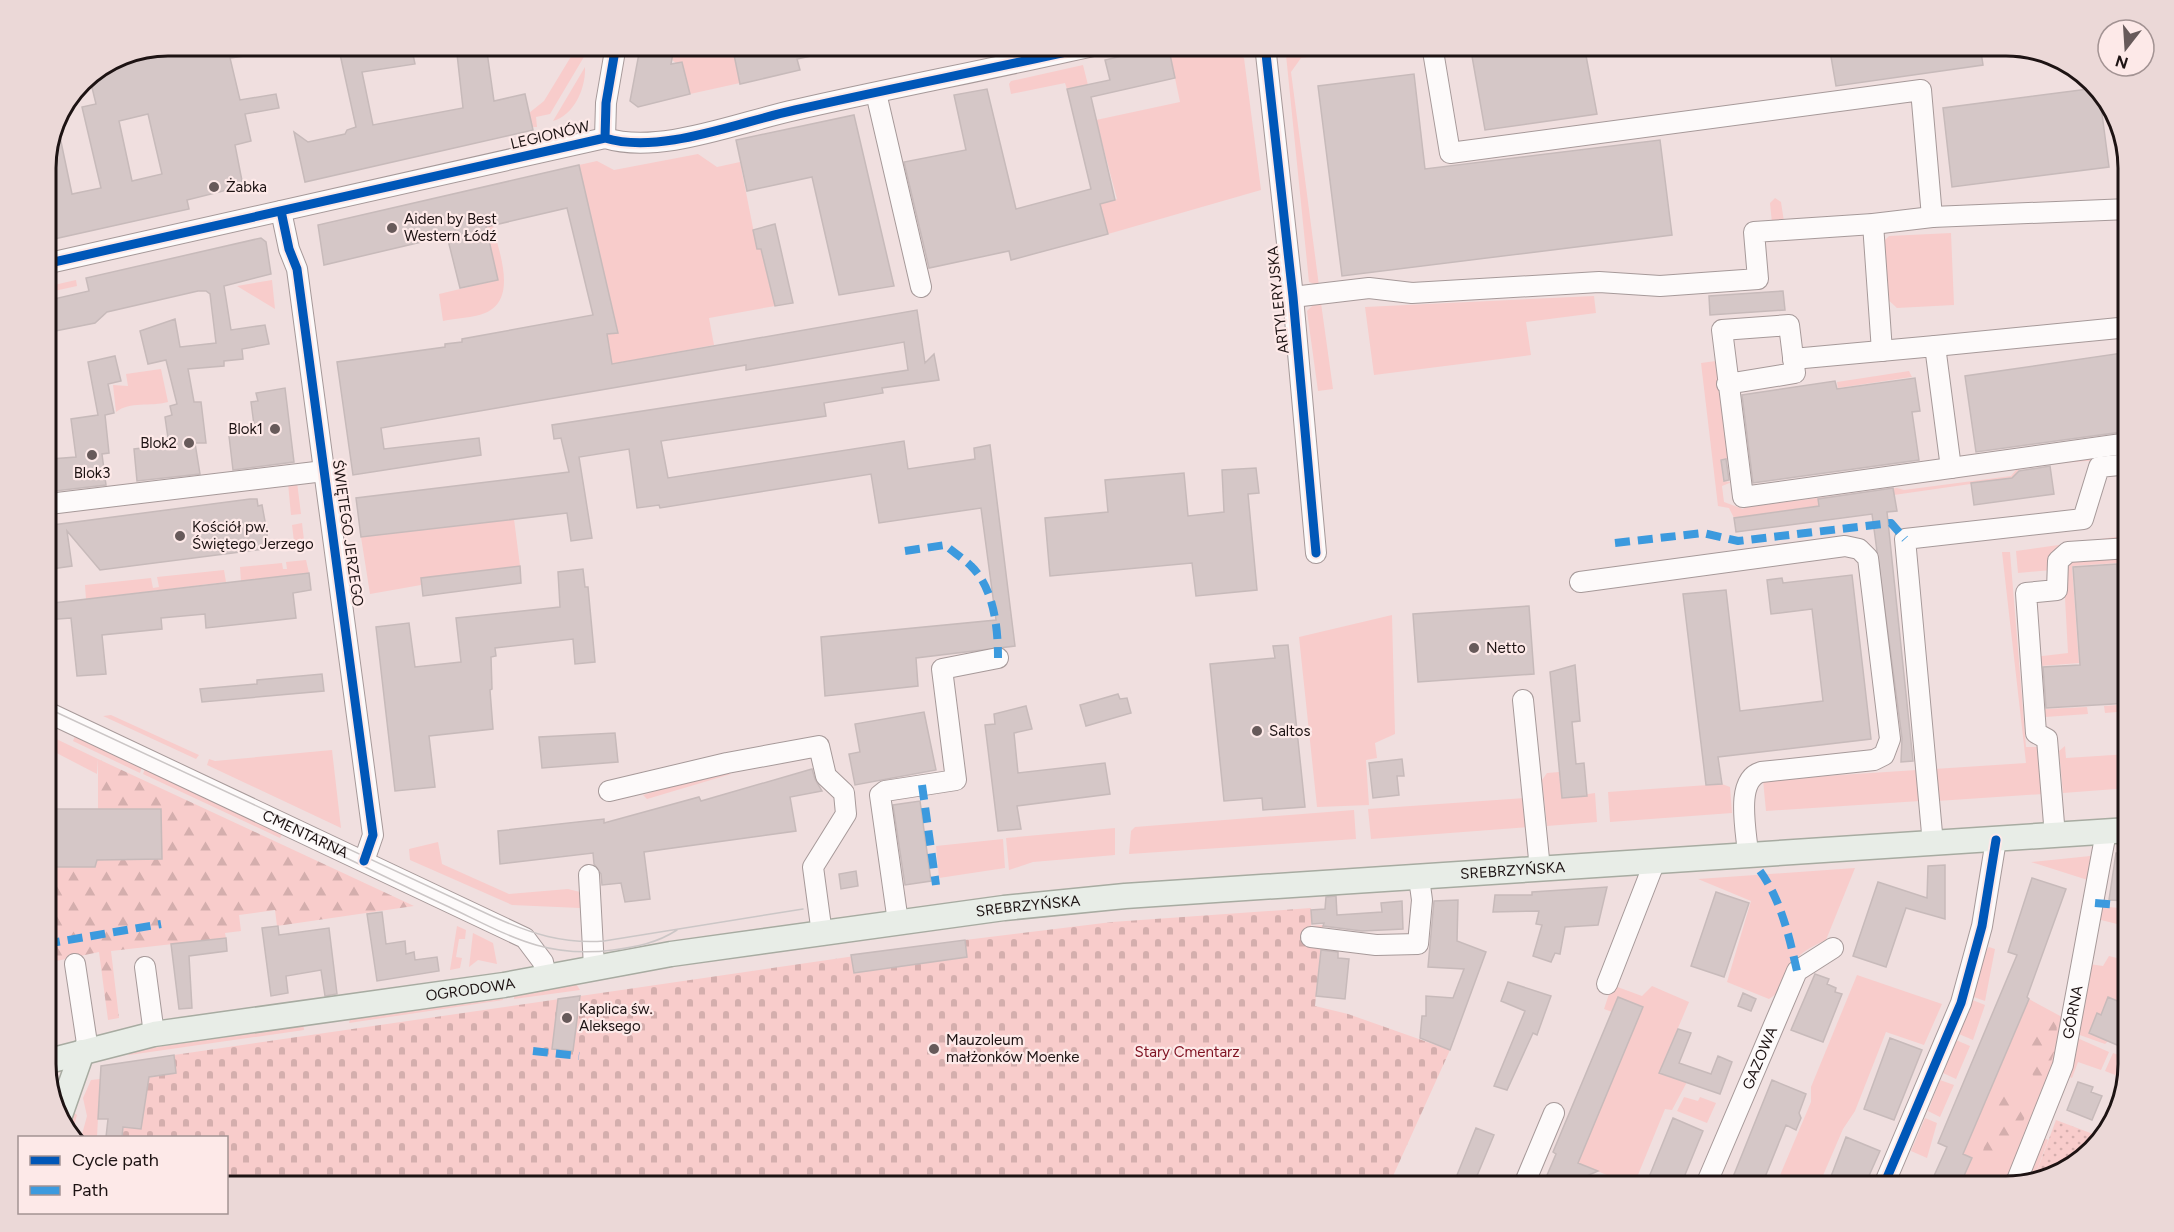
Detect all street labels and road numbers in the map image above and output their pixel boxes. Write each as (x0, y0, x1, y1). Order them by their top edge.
street label: LEGIONÓW (508, 117, 592, 153)
street label: ARTYLERYJSKA (1263, 245, 1293, 355)
street label: ŚWIĘTEGO JERZEGO (329, 458, 367, 608)
street label: CMENTARNA (260, 806, 351, 862)
street label: SREBRZYŃSKA (1460, 858, 1566, 883)
street label: SREBRZYŃSKA (975, 891, 1081, 921)
street label: OGRODOWA (425, 974, 516, 1005)
street label: GÓRNA (2059, 984, 2087, 1040)
street label: GAZOWA (1739, 1024, 1781, 1092)

